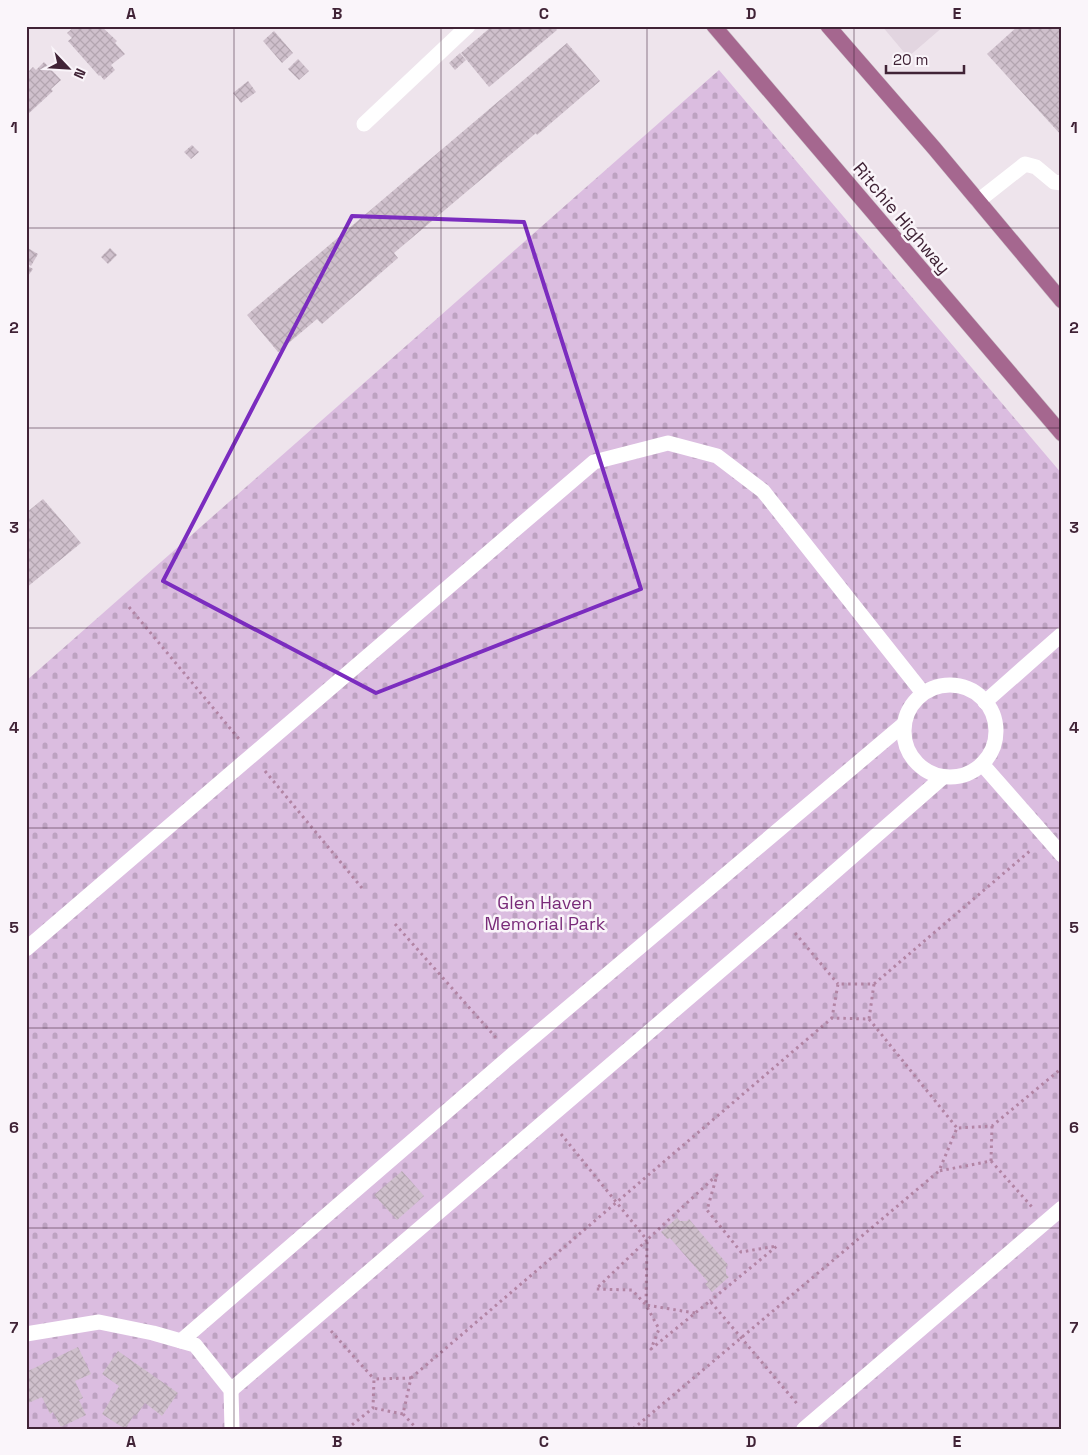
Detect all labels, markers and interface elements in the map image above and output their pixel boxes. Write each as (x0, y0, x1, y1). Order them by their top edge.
text: A (126, 3, 136, 24)
text: B (332, 3, 342, 24)
text: C (539, 3, 549, 24)
text: D (746, 3, 756, 24)
text: E (953, 3, 962, 24)
north arrow (42, 42, 92, 92)
scale bar (886, 42, 963, 74)
text: 20 m (893, 50, 928, 69)
text: N (70, 65, 90, 82)
text: 1 (10, 117, 18, 138)
text: 1 (1070, 117, 1078, 138)
street label: Ritchie Highway (848, 157, 956, 279)
text: 2 (9, 317, 19, 338)
text: 2 (1069, 317, 1079, 338)
text: 3 (9, 517, 19, 538)
text: 3 (1069, 517, 1079, 538)
text: 4 (9, 717, 19, 738)
text: 4 (1069, 717, 1079, 738)
park label: Glen Haven Memorial Park (485, 891, 606, 935)
text: 5 (9, 917, 19, 938)
text: 5 (1069, 917, 1079, 938)
text: 6 (9, 1117, 19, 1138)
text: 6 (1069, 1117, 1079, 1138)
text: 7 (10, 1317, 19, 1338)
text: 7 (1070, 1317, 1079, 1338)
text: A (126, 1431, 136, 1452)
text: B (332, 1431, 342, 1452)
text: C (539, 1431, 549, 1452)
text: D (746, 1431, 756, 1452)
text: E (953, 1431, 962, 1452)

